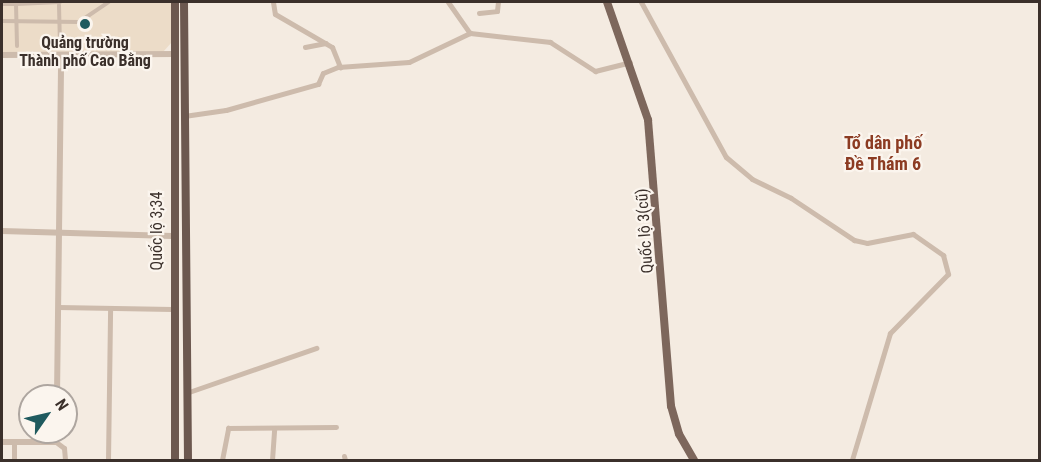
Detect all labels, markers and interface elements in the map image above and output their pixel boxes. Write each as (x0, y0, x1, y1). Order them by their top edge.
marker: Quảng trường Thành phố Cao Bằng (78, 17, 92, 31)
place label: Quảng trường Thành phố Cao Bằng (19, 33, 151, 71)
district label: Tổ dân phố Đề Thám 6 (844, 133, 922, 176)
street label: Quốc lộ 3(cũ) (632, 188, 658, 274)
street label: Quốc lộ 3;34 (147, 192, 167, 270)
north arrow (18, 384, 78, 444)
text: N (51, 395, 72, 414)

